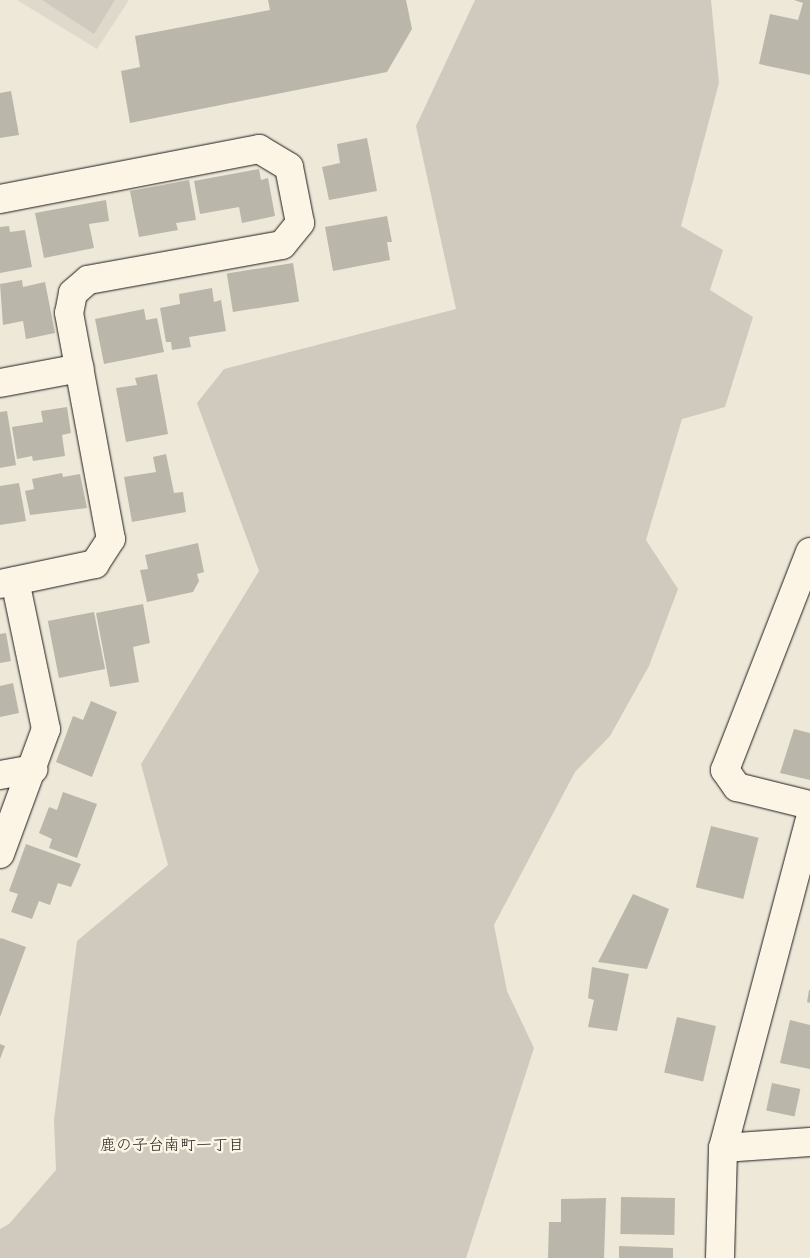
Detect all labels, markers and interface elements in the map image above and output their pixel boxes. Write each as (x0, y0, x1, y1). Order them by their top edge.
district label: 鹿の子台南町一丁目 (100, 1134, 244, 1154)

